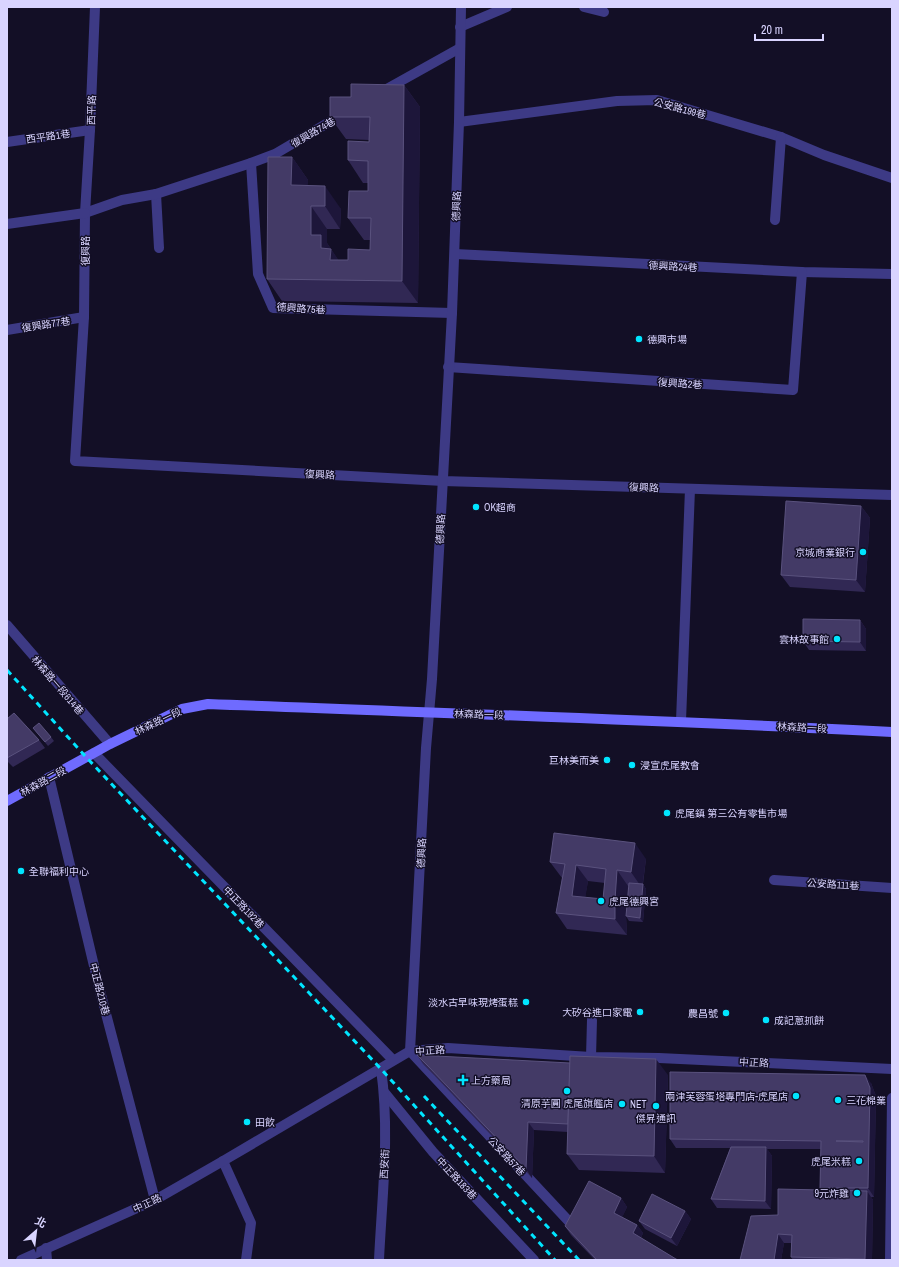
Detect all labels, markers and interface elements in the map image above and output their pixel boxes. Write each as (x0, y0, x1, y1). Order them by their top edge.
scale bar (755, 16, 823, 42)
text: 20 m (761, 22, 783, 38)
street label: 西平路 (84, 95, 99, 125)
street label: 公安路199巷 (652, 95, 707, 122)
street label: 復興路74巷 (289, 115, 338, 150)
street label: 西平路1巷 (25, 127, 71, 146)
street label: 德興路 (449, 191, 464, 221)
street label: 復興路 (79, 236, 92, 266)
street label: 德興路24巷 (648, 259, 698, 274)
street label: 德興路75巷 (276, 300, 326, 317)
street label: 復興路77巷 (21, 314, 71, 335)
place label: 德興市場 (647, 333, 687, 346)
marker: 德興市場 (634, 334, 644, 344)
street label: 復興路2巷 (657, 375, 703, 392)
street label: 復興路 (305, 467, 335, 482)
street label: 復興路 (629, 480, 659, 495)
place label: OK超商 (484, 501, 516, 514)
marker: OK超商 (471, 502, 481, 512)
street label: 德興路 (433, 514, 448, 544)
place label: 京城商業銀行 (795, 546, 855, 559)
marker: 京城商業銀行 (858, 547, 868, 557)
place label: 雲林故事館 (779, 633, 829, 646)
marker: 雲林故事館 (832, 634, 842, 644)
street label: 林森路一段614巷 (29, 653, 87, 717)
street label: 林森路一段 (133, 705, 184, 738)
street label: 林森路一段 (454, 707, 504, 722)
street label: 林森路一段 (777, 720, 827, 735)
place label: 巨林美而美 (549, 754, 599, 767)
marker: 巨林美而美 (602, 755, 612, 765)
place label: 浸宣虎尾教會 (640, 759, 700, 772)
marker: 浸宣虎尾教會 (627, 760, 637, 770)
street label: 林森路二段 (18, 764, 68, 799)
place label: 虎尾鎮 第三公有零售市場 (675, 807, 787, 820)
marker: 虎尾鎮 第三公有零售市場 (662, 808, 672, 818)
street label: 德興路 (414, 838, 429, 868)
place label: 全聯福利中心 (29, 865, 89, 878)
marker: 全聯福利中心 (16, 866, 26, 876)
street label: 公安路111巷 (806, 876, 860, 893)
street label: 中正路192巷 (220, 884, 267, 931)
place label: 虎尾德興宮 (609, 895, 659, 908)
marker: 虎尾德興宮 (596, 896, 606, 906)
street label: 中正路210巷 (87, 962, 112, 1017)
place label: 淡水古早味現烤蛋糕 (428, 996, 518, 1009)
marker: 淡水古早味現烤蛋糕 (521, 997, 531, 1007)
place label: 大矽谷進口家電 (562, 1006, 633, 1019)
marker: 大矽谷進口家電 (635, 1007, 645, 1017)
place label: 農昌號 (688, 1007, 718, 1020)
marker: 農昌號 (721, 1008, 731, 1018)
place label: 成記蔥抓餅 (774, 1014, 824, 1027)
marker: 成記蔥抓餅 (761, 1015, 771, 1025)
street label: 中正路 (415, 1043, 445, 1058)
street label: 中正路 (739, 1055, 769, 1070)
place label: 上方藥局 (471, 1074, 511, 1087)
marker: 上方藥局 (458, 1075, 468, 1085)
marker: 清原芋圓 虎尾旗艦店 (562, 1086, 572, 1096)
place label: 兩津芙蓉蛋塔專門店-虎尾店 (665, 1090, 788, 1103)
marker: 兩津芙蓉蛋塔專門店-虎尾店 (791, 1091, 801, 1101)
place label: 三花棉業 (846, 1094, 886, 1107)
marker: 三花棉業 (833, 1095, 843, 1105)
place label: 清原芋圓 虎尾旗艦店 (521, 1097, 613, 1110)
place label: NET (630, 1098, 646, 1111)
marker: NET (617, 1099, 627, 1109)
marker: 傑昇通訊 (651, 1101, 661, 1111)
place label: 傑昇通訊 (636, 1112, 676, 1125)
place label: 田飲 (255, 1116, 275, 1129)
marker: 田飲 (242, 1117, 252, 1127)
street label: 公安路57巷 (485, 1134, 528, 1179)
street label: 西安街 (377, 1149, 392, 1179)
street label: 中正路183巷 (434, 1154, 480, 1202)
place label: 虎尾米糕 (811, 1155, 851, 1168)
marker: 虎尾米糕 (854, 1156, 864, 1166)
place label: 9元炸雞 (814, 1187, 849, 1200)
marker: 9元炸雞 (852, 1188, 862, 1198)
street label: 中正路 (131, 1191, 164, 1216)
north arrow (16, 1211, 56, 1251)
text: 北 (33, 1213, 49, 1231)

